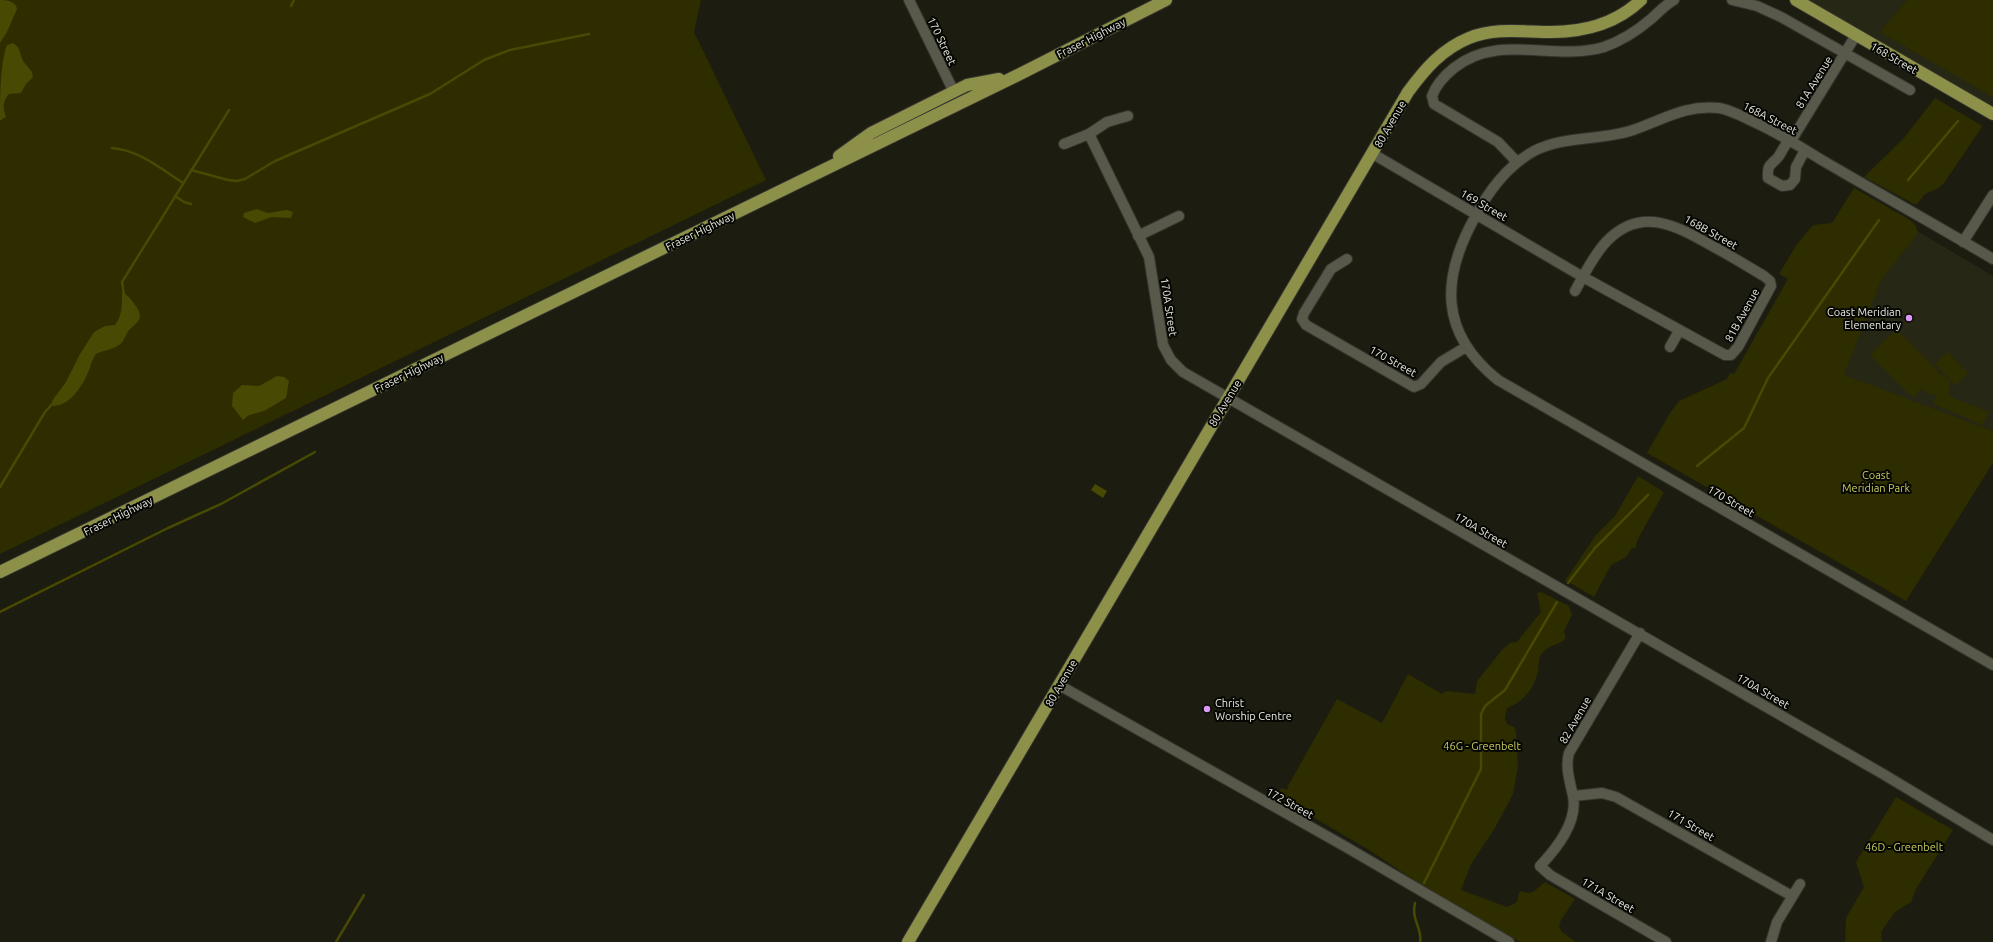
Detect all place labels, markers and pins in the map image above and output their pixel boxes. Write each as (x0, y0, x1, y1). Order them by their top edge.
place label: Coast Meridian Elementary (1827, 306, 1902, 331)
marker: Coast Meridian Elementary (1904, 313, 1914, 323)
place label: Christ Worship Centre (1215, 697, 1292, 722)
marker: Christ Worship Centre (1202, 704, 1212, 714)

